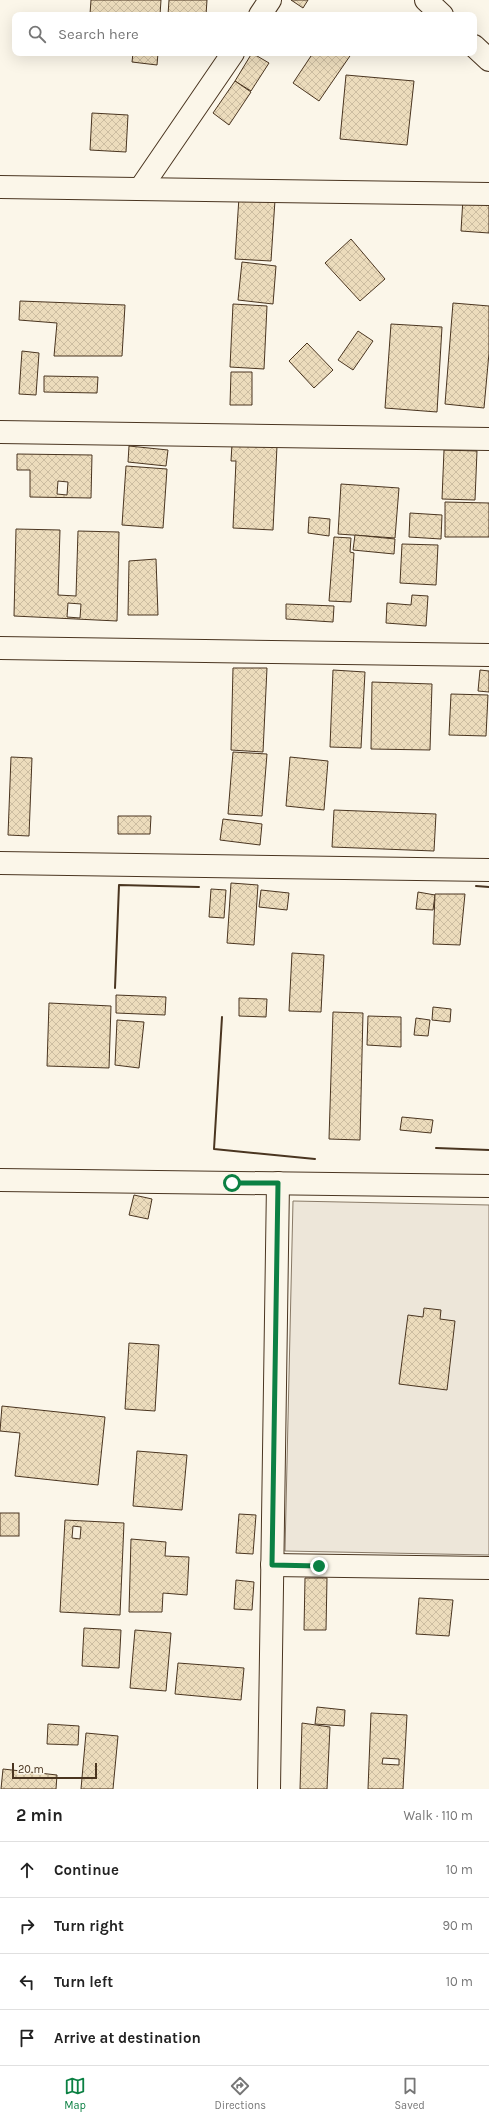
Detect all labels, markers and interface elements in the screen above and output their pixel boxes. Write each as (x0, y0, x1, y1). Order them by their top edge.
search box (12, 12, 477, 56)
icon: search (26, 23, 48, 45)
text: Search here (58, 25, 139, 43)
route start (223, 1174, 241, 1192)
route end (310, 1557, 328, 1575)
scale bar (12, 1761, 97, 1780)
text: 20 m (18, 1763, 44, 1776)
text: 2 min (16, 1805, 63, 1825)
text: Walk · 110 m (404, 1808, 473, 1823)
icon: ahead (16, 1859, 38, 1881)
text: Continue (54, 1861, 119, 1879)
text: 10 m (446, 1862, 473, 1877)
icon: right (16, 1915, 38, 1937)
text: Turn right (54, 1917, 124, 1935)
text: 90 m (442, 1918, 473, 1933)
icon: left (16, 1971, 38, 1993)
text: Turn left (54, 1973, 113, 1991)
text: 10 m (446, 1974, 473, 1989)
icon: arrive (16, 2027, 38, 2049)
text: Arrive at destination (54, 2029, 201, 2047)
tab: Map (64, 2075, 86, 2112)
tab: Directions (214, 2075, 266, 2112)
tab: Saved (394, 2075, 425, 2112)

